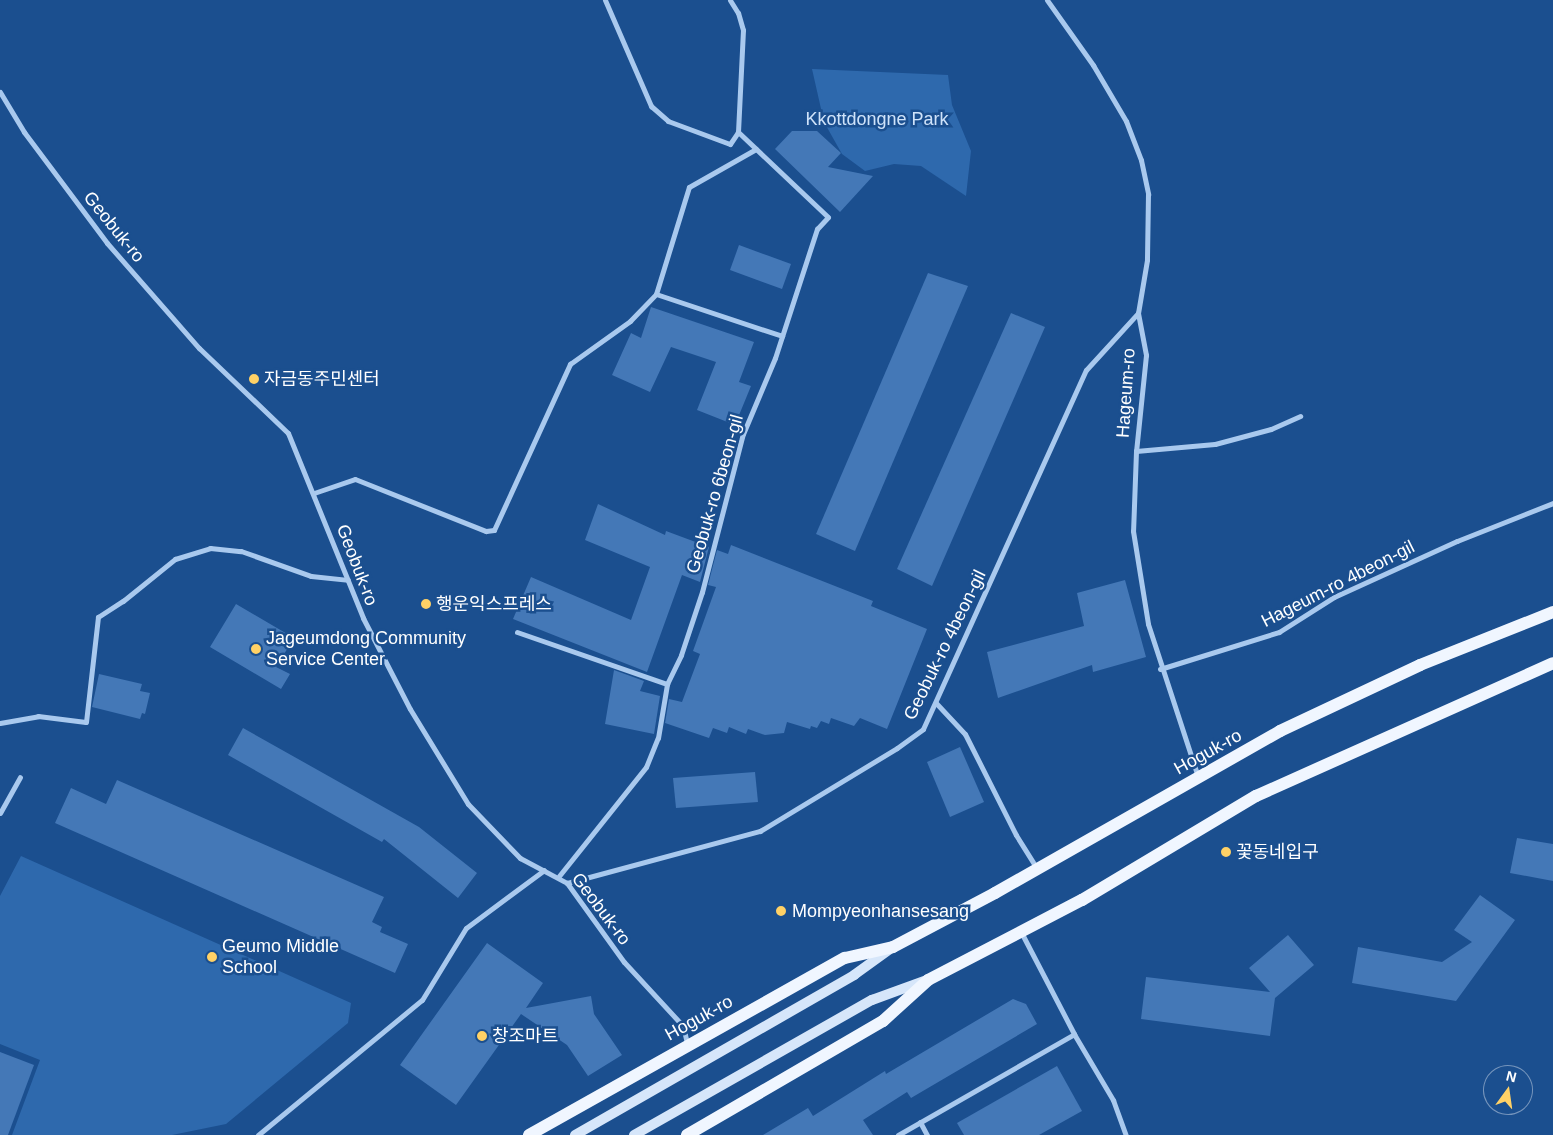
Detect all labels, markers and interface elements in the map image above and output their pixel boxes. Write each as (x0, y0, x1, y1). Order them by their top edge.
park label: Kkottdongne Park (805, 108, 949, 130)
street label: Geobuk-ro (79, 187, 149, 267)
street label: Hageum-ro (1112, 347, 1140, 439)
place label: 자금동주민센터 (264, 368, 380, 390)
marker: 자금동주민센터 (248, 373, 260, 385)
street label: Geobuk-ro 6beon-gil (682, 412, 748, 576)
street label: Geobuk-ro (332, 521, 382, 609)
street label: Hageum-ro 4beon-gil (1258, 536, 1418, 632)
street label: Geobuk-ro 4beon-gil (899, 567, 991, 723)
place label: 행운익스프레스 (436, 593, 552, 615)
marker: 행운익스프레스 (420, 598, 432, 610)
place label: Jageumdong Community Service Center (266, 628, 466, 670)
marker: Jageumdong Community Service Center (250, 643, 262, 655)
street label: Hoguk-ro (1170, 725, 1246, 779)
place label: 꽃동네입구 (1236, 841, 1319, 863)
marker: 꽃동네입구 (1220, 846, 1232, 858)
street label: Geobuk-ro (567, 869, 635, 949)
place label: Mompyeonhansesang (792, 900, 969, 922)
marker: Mompyeonhansesang (774, 904, 788, 918)
place label: Geumo Middle School (222, 936, 339, 979)
marker: Geumo Middle School (206, 951, 218, 963)
street label: Hoguk-ro (661, 991, 737, 1045)
place label: 창조마트 (492, 1025, 558, 1047)
marker: 창조마트 (476, 1030, 488, 1042)
north arrow (1483, 1065, 1533, 1115)
text: N (1505, 1067, 1518, 1085)

